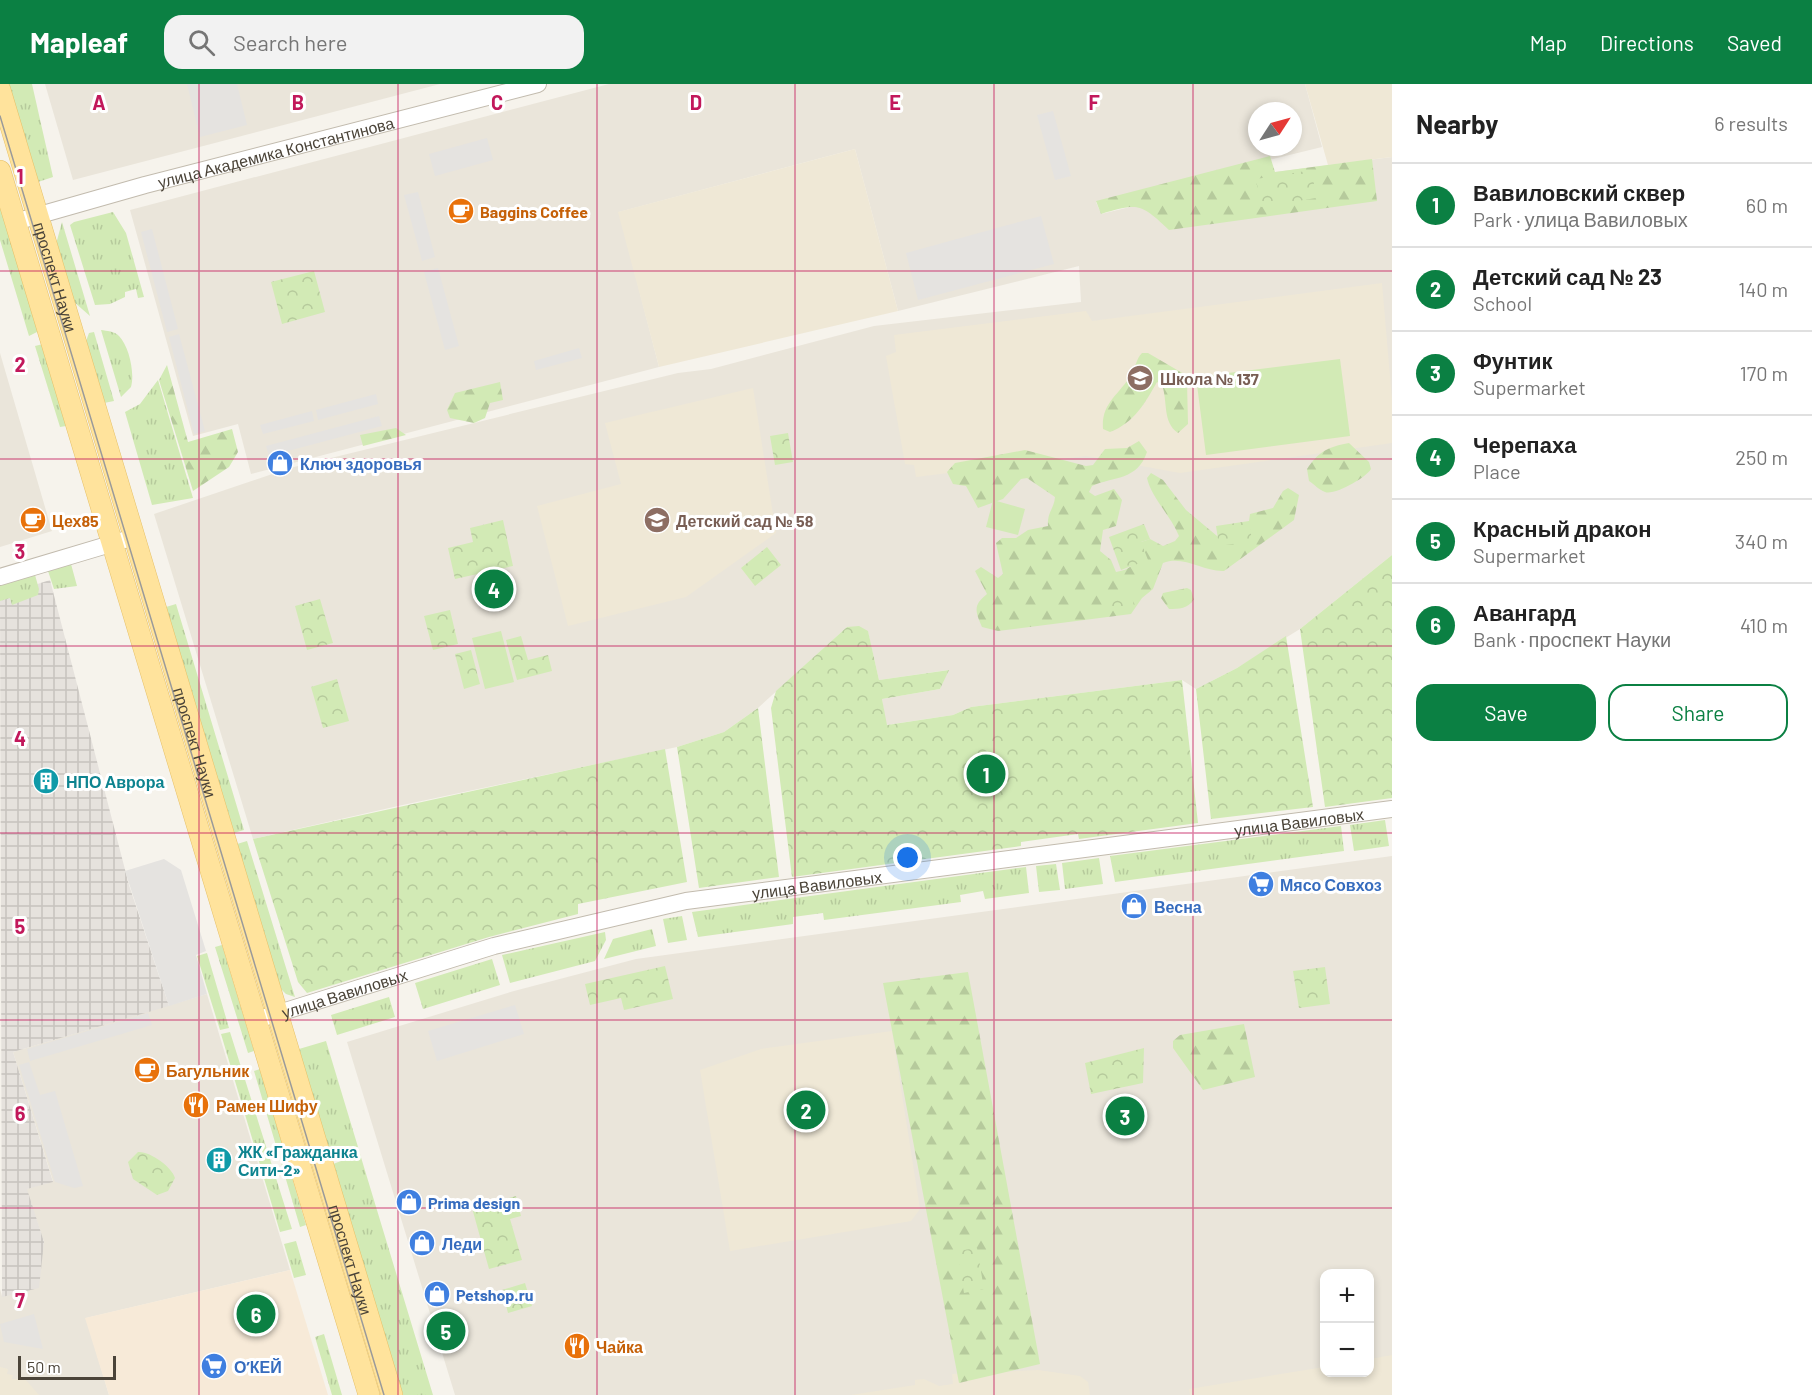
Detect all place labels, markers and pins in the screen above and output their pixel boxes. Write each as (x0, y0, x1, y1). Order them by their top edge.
cafe icon: Baggins Coffee (446, 196, 476, 226)
place label: Baggins Coffee (480, 202, 588, 221)
school or university icon: Школа № 137 (1125, 363, 1155, 393)
place label: Школа № 137 (1160, 369, 1259, 388)
shop icon: Ключ здоровья (265, 448, 295, 478)
place label: Ключ здоровья (300, 454, 422, 473)
cafe icon: Цех85 (18, 505, 48, 535)
school or university icon: Детский сад № 58 (642, 505, 672, 535)
place label: Цех85 (52, 511, 99, 530)
place label: Детский сад № 58 (676, 511, 814, 530)
pin: 4 (474, 566, 514, 612)
pin: 1 (966, 752, 1006, 796)
building icon: НПО Аврора (31, 766, 61, 796)
place label: НПО Аврора (66, 772, 164, 791)
supermarket icon: Мясо Совхоз (1246, 869, 1276, 899)
place label: Мясо Совхоз (1280, 875, 1382, 894)
shop icon: Весна (1119, 891, 1149, 921)
place label: Весна (1154, 897, 1202, 916)
cafe icon: Багульник (132, 1055, 162, 1085)
place label: Багульник (166, 1061, 250, 1080)
pin: 2 (786, 1088, 826, 1132)
restaurant icon: Рамен Шифу (181, 1090, 211, 1120)
pin: 3 (1106, 1094, 1144, 1138)
place label: Рамен Шифу (216, 1096, 318, 1115)
place label: ЖК «Гражданка Сити-2» (237, 1142, 358, 1179)
building icon: ЖК «Гражданка Сити-2» (204, 1145, 234, 1175)
shop icon: Prima design (394, 1187, 424, 1217)
place label: Prima design (428, 1193, 520, 1212)
shop icon: Леди (407, 1228, 437, 1258)
place label: Леди (442, 1234, 482, 1253)
shop icon: Petshop.ru (422, 1279, 452, 1309)
place label: Petshop.ru (456, 1285, 534, 1304)
pin: 6 (236, 1292, 276, 1336)
pin: 5 (426, 1308, 466, 1354)
restaurant icon: Чайка (562, 1331, 592, 1361)
place label: Чайка (596, 1337, 643, 1356)
supermarket icon: О’КЕЙ (199, 1351, 229, 1381)
place label: О’КЕЙ (234, 1357, 282, 1376)

